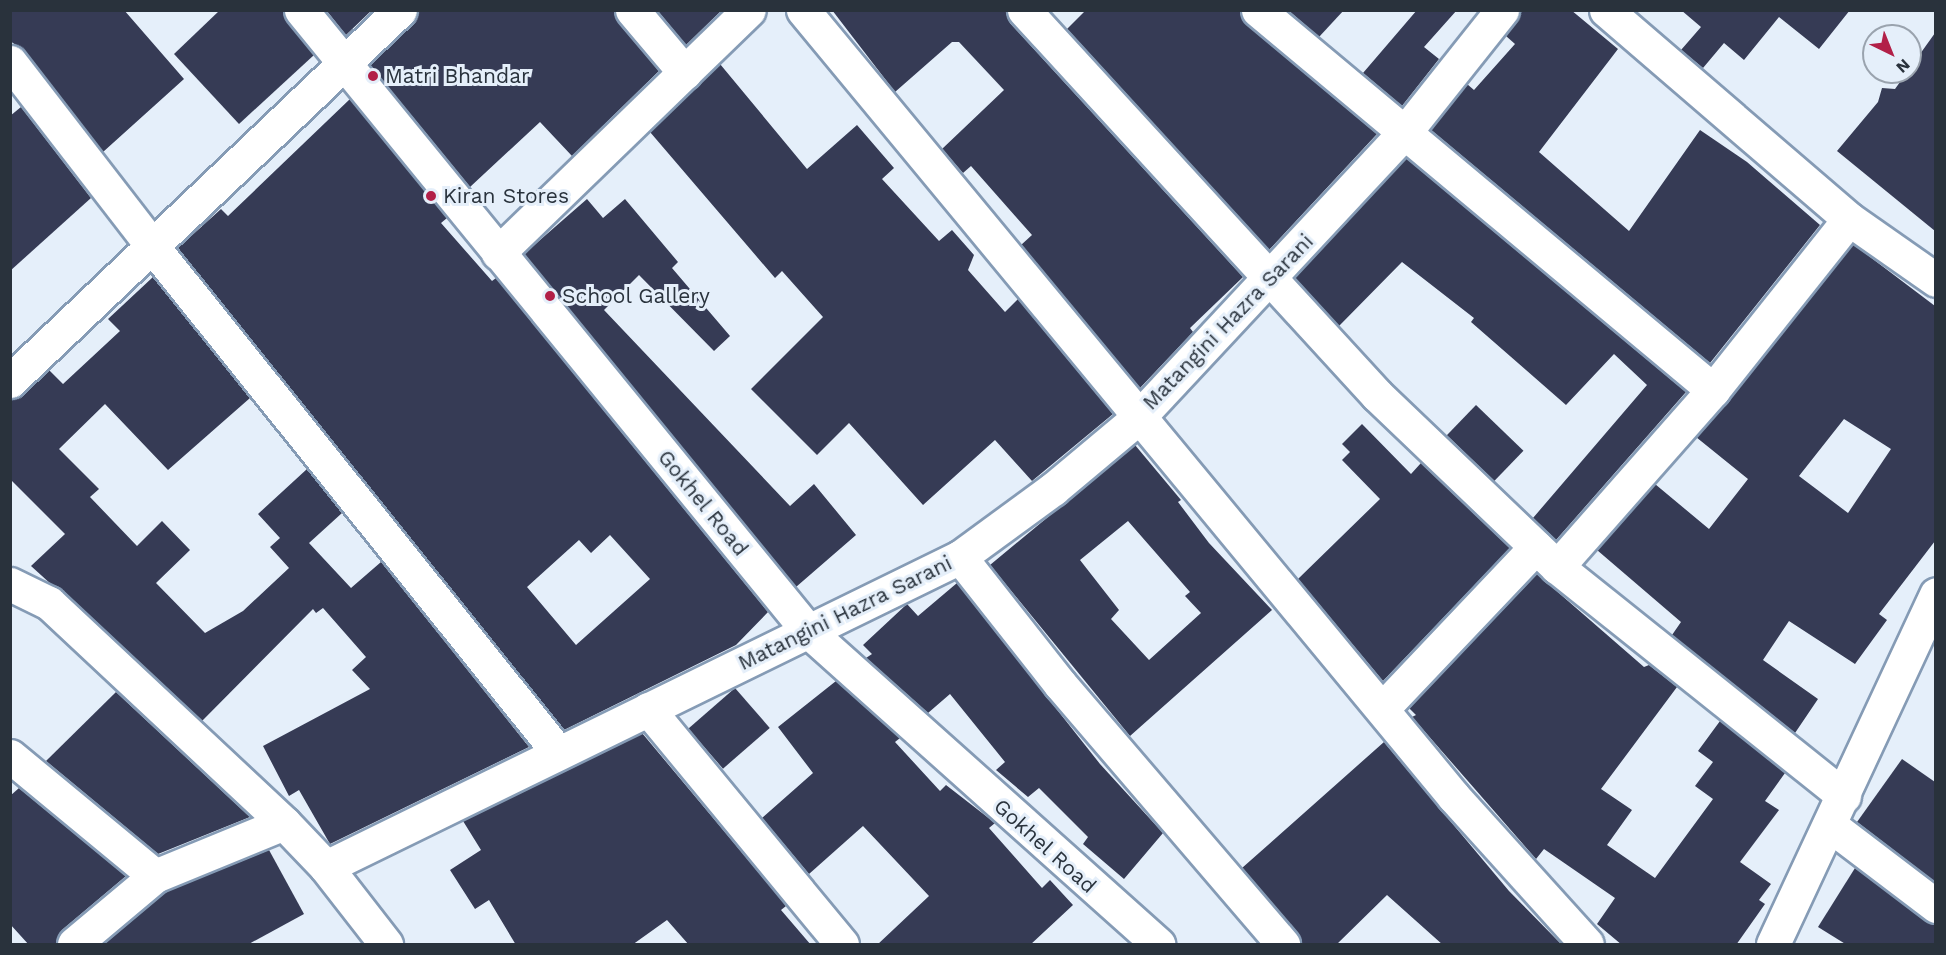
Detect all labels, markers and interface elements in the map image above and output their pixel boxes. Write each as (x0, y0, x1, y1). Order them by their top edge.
north arrow (1862, 24, 1922, 84)
text: N (1892, 55, 1914, 77)
place label: Matri Bhandar (385, 63, 530, 89)
marker: Matri Bhandar (366, 69, 380, 83)
place label: Kiran Stores (443, 183, 569, 209)
marker: Kiran Stores (424, 189, 438, 203)
street label: Matangini Hazra Sarani (1137, 229, 1319, 415)
place label: School Gallery (562, 283, 710, 309)
marker: School Gallery (543, 289, 557, 303)
street label: Gokhel Road (652, 445, 754, 561)
street label: Matangini Hazra Sarani (734, 550, 956, 676)
street label: Gokhel Road (988, 793, 1102, 899)

